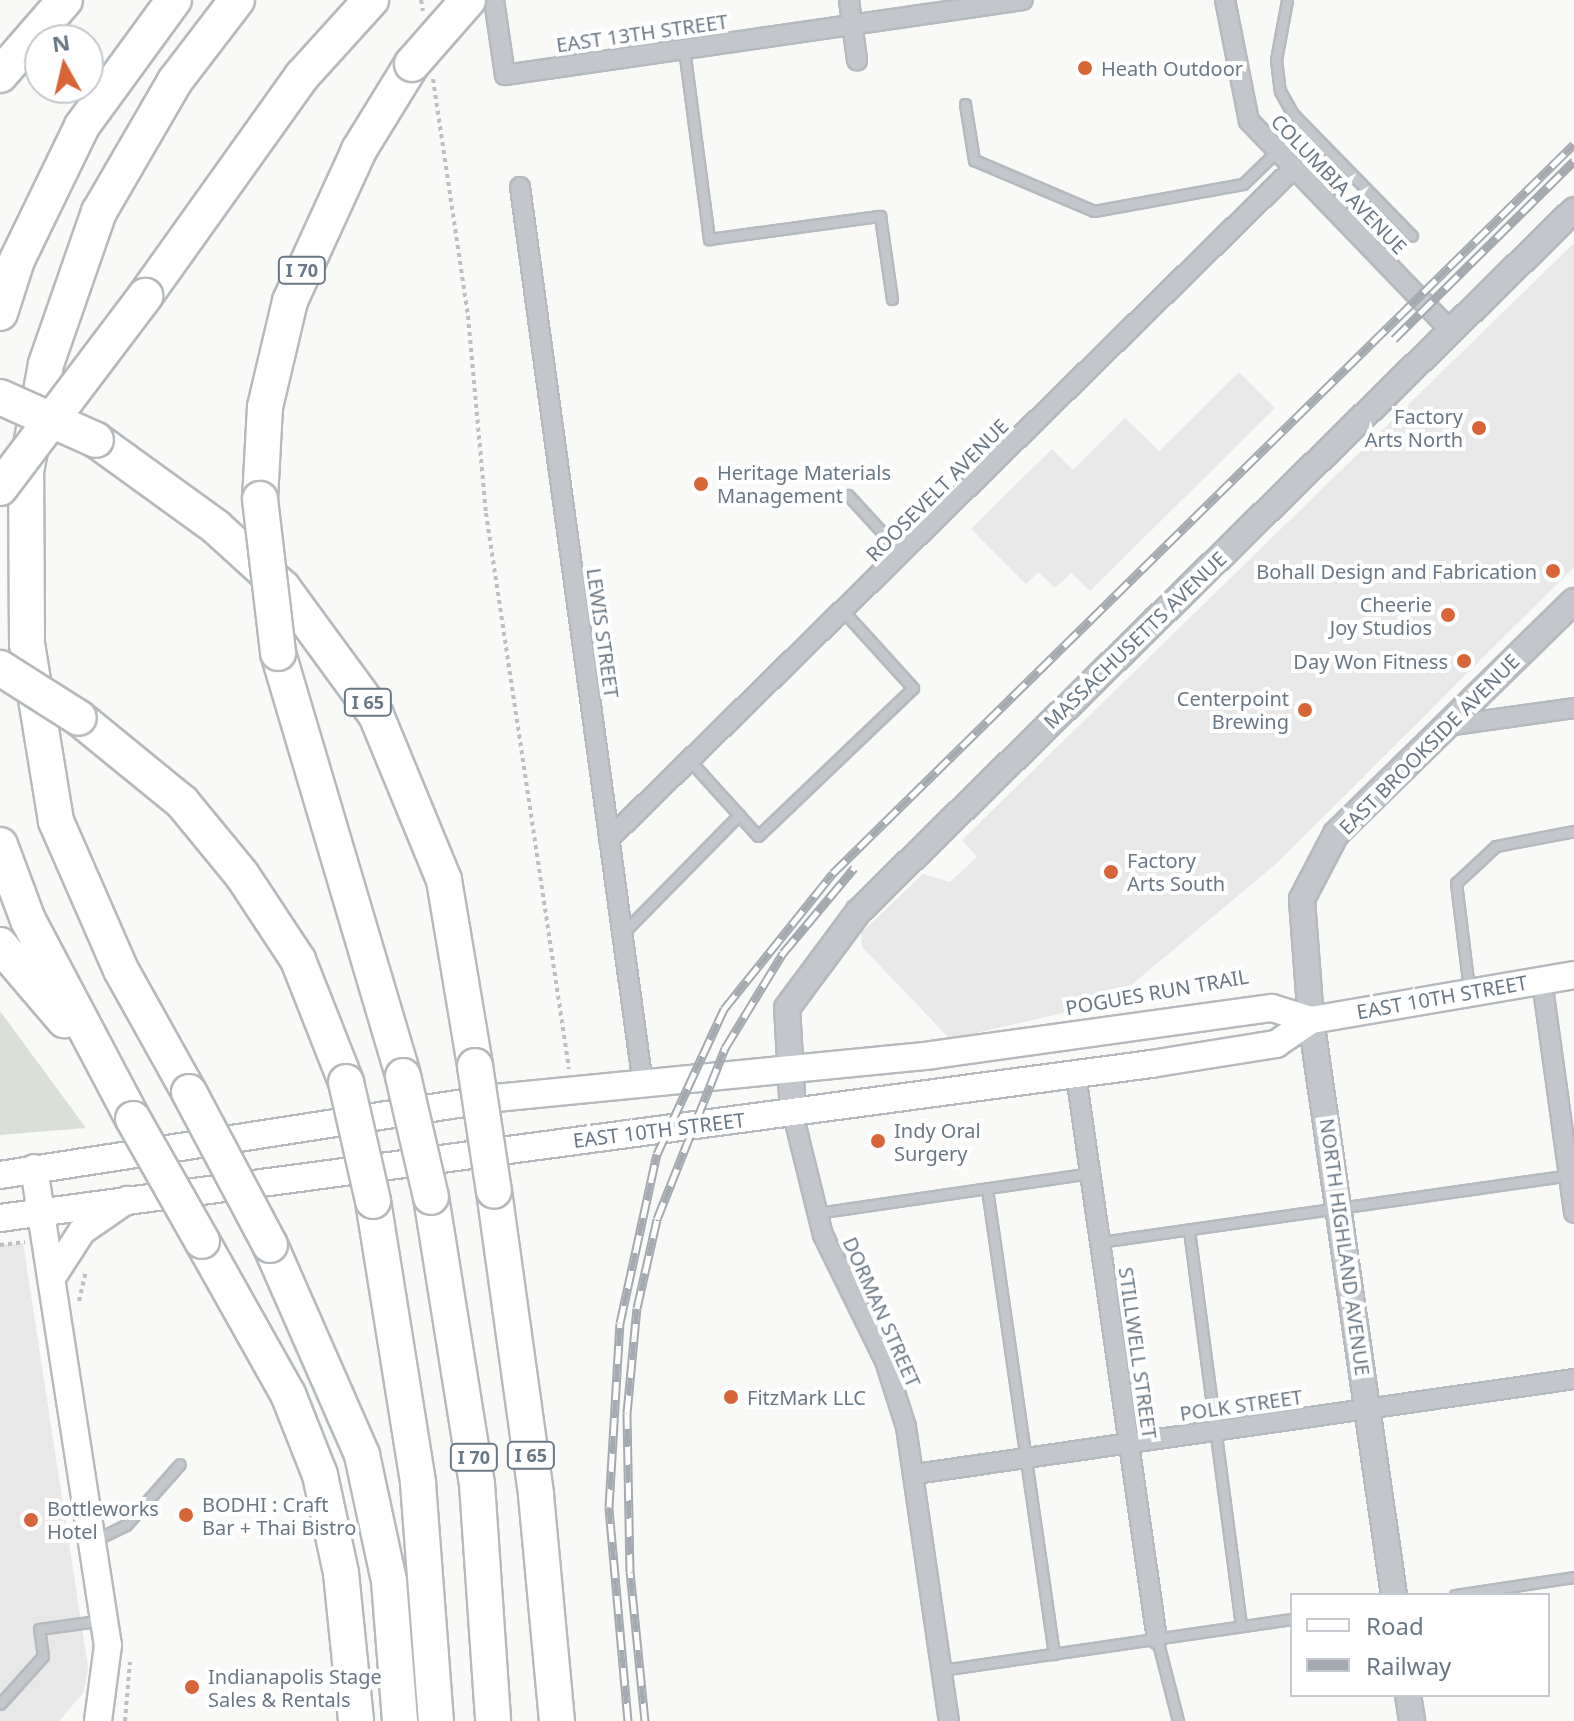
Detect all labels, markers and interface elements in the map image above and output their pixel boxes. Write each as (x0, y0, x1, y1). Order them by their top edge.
street label: EAST 13TH STREET (555, 9, 729, 57)
north arrow (24, 24, 104, 104)
text: N (50, 26, 72, 58)
place label: Heath Outdoor (1101, 56, 1243, 80)
marker: Heath Outdoor (1076, 59, 1094, 77)
street label: COLUMBIA AVENUE (1266, 109, 1412, 259)
road number: I 70 (276, 256, 328, 284)
place label: Factory Arts North (1365, 404, 1463, 451)
street label: ROOSEVELT AVENUE (861, 414, 1013, 566)
marker: Factory Arts North (1470, 419, 1488, 437)
place label: Heritage Materials Management (717, 460, 891, 507)
marker: Heritage Materials Management (692, 475, 710, 493)
street label: MASSACHUSETTS AVENUE (1039, 547, 1231, 733)
place label: Bohall Design and Fabrication (1256, 559, 1537, 583)
marker: Bohall Design and Fabrication (1544, 562, 1562, 580)
street label: LEWIS STREET (582, 566, 624, 700)
place label: Cheerie Joy Studios (1330, 592, 1432, 639)
marker: Cheerie Joy Studios (1439, 606, 1457, 624)
place label: Day Won Fitness (1293, 649, 1448, 673)
street label: EAST BROOKSIDE AVENUE (1334, 649, 1524, 839)
marker: Day Won Fitness (1455, 652, 1473, 670)
place label: Centerpoint Brewing (1177, 686, 1289, 733)
road number: I 65 (342, 688, 394, 716)
marker: Centerpoint Brewing (1296, 701, 1314, 719)
place label: Factory Arts South (1127, 848, 1225, 895)
marker: Factory Arts South (1102, 863, 1120, 881)
street label: POGUES RUN TRAIL (1064, 964, 1250, 1020)
street label: EAST 10TH STREET (1355, 970, 1529, 1024)
street label: EAST 10TH STREET (572, 1108, 746, 1152)
street label: NORTH HIGHLAND AVENUE (1315, 1117, 1375, 1377)
place label: Indy Oral Surgery (894, 1118, 981, 1165)
marker: Indy Oral Surgery (869, 1132, 887, 1150)
street label: DORMAN STREET (838, 1233, 926, 1391)
street label: STILLWELL STREET (1114, 1266, 1162, 1440)
place label: FitzMark LLC (747, 1385, 866, 1409)
street label: POLK STREET (1178, 1385, 1304, 1425)
marker: FitzMark LLC (722, 1388, 740, 1406)
road number: I 65 (505, 1441, 557, 1469)
road number: I 70 (448, 1443, 500, 1471)
place label: BODHI : Craft Bar + Thai Bistro (202, 1492, 356, 1539)
place label: Bottleworks Hotel (47, 1496, 159, 1543)
marker: BODHI : Craft Bar + Thai Bistro (177, 1506, 195, 1524)
marker: Bottleworks Hotel (22, 1511, 40, 1529)
legend (1290, 1593, 1550, 1697)
text: Road (1366, 1609, 1424, 1642)
text: Railway (1366, 1649, 1451, 1682)
place label: Indianapolis Stage Sales & Rentals (208, 1664, 382, 1711)
marker: Indianapolis Stage Sales & Rentals (183, 1678, 201, 1696)

